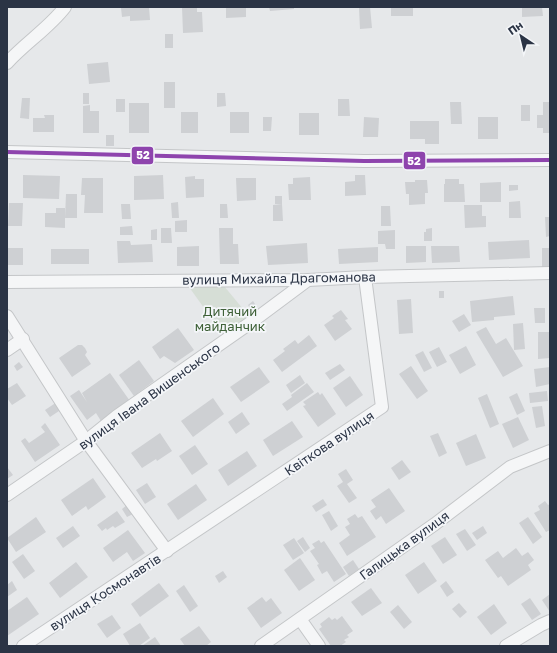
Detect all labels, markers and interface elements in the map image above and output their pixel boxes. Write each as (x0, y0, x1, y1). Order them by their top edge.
north arrow (501, 16, 541, 56)
text: Пн (505, 18, 525, 37)
line badge: 52 (131, 146, 154, 165)
text: 52 (136, 148, 150, 161)
line badge: 52 (403, 151, 426, 170)
text: 52 (407, 154, 421, 167)
street label: вулиця Михайла Драгоманова (182, 268, 376, 288)
park label: Дитячий майданчик (195, 303, 266, 334)
street label: вулиця Івана Вишенського (75, 339, 223, 453)
street label: Квіткова вулиця (281, 407, 377, 479)
street label: Галицька вулиця (356, 507, 452, 583)
street label: вулиця Космонавтів (47, 550, 163, 634)

